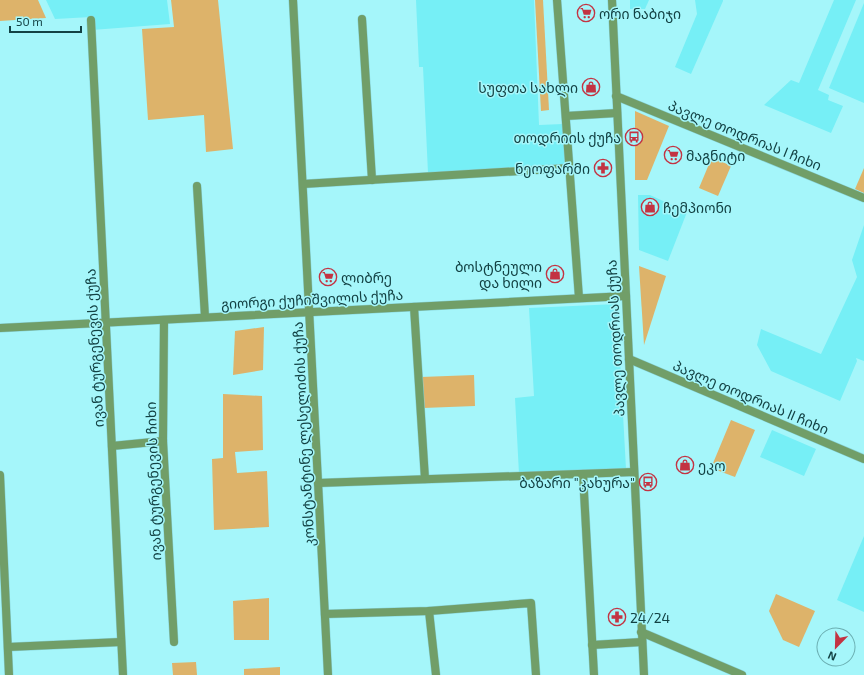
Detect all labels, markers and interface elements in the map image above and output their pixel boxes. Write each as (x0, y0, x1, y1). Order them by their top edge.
supermarket icon: ორი ნაბიჯი (576, 3, 596, 23)
place label: ორი ნაბიჯი (599, 5, 681, 23)
scale bar (10, 8, 81, 34)
text: 50 m (16, 14, 43, 28)
shop icon: სუფთა სახლი (581, 77, 601, 97)
place label: სუფთა სახლი (478, 79, 578, 97)
street label: პავლე თოდრიას I ჩიხი (665, 96, 824, 175)
bus stop icon: თოდრიის ქუჩა (624, 127, 644, 147)
place label: თოდრიის ქუჩა (513, 129, 621, 147)
supermarket icon: მაგნიტი (663, 145, 683, 165)
place label: მაგნიტი (686, 147, 745, 165)
pharmacy icon: ნეოფარმი (593, 158, 613, 178)
place label: ნეოფარმი (515, 160, 590, 178)
shop icon: ჩემპიონი (640, 197, 660, 217)
place label: ჩემპიონი (663, 199, 732, 217)
place label: ბოსტნეული და ხილი (455, 258, 542, 292)
street label: პავლე თოდრიას ქუჩა (602, 259, 629, 417)
shop icon: ბოსტნეული და ხილი (545, 264, 565, 284)
supermarket icon: ლიბრე (318, 267, 338, 287)
street label: ივან ტურგენევის ქუჩა (81, 268, 108, 428)
place label: ლიბრე (341, 269, 392, 287)
street label: გიორგი ქუჩიშვილის ქუჩა (220, 286, 404, 313)
street label: კონსტანტინე ლესელიძის ქუჩა (289, 321, 318, 547)
street label: პავლე თოდრიას II ჩიხი (670, 356, 832, 439)
street label: ივან ტურგენევის ჩიხი (142, 401, 165, 561)
shop icon: ეკო (675, 455, 695, 475)
place label: ეკო (698, 457, 725, 475)
bus stop icon: ბაზარი "კახურა" (638, 472, 658, 492)
place label: ბაზარი "კახურა" (519, 474, 635, 492)
pharmacy icon: 24/24 (607, 607, 627, 627)
place label: 24/24 (630, 609, 670, 626)
north arrow (816, 627, 856, 667)
text: N (826, 649, 838, 664)

